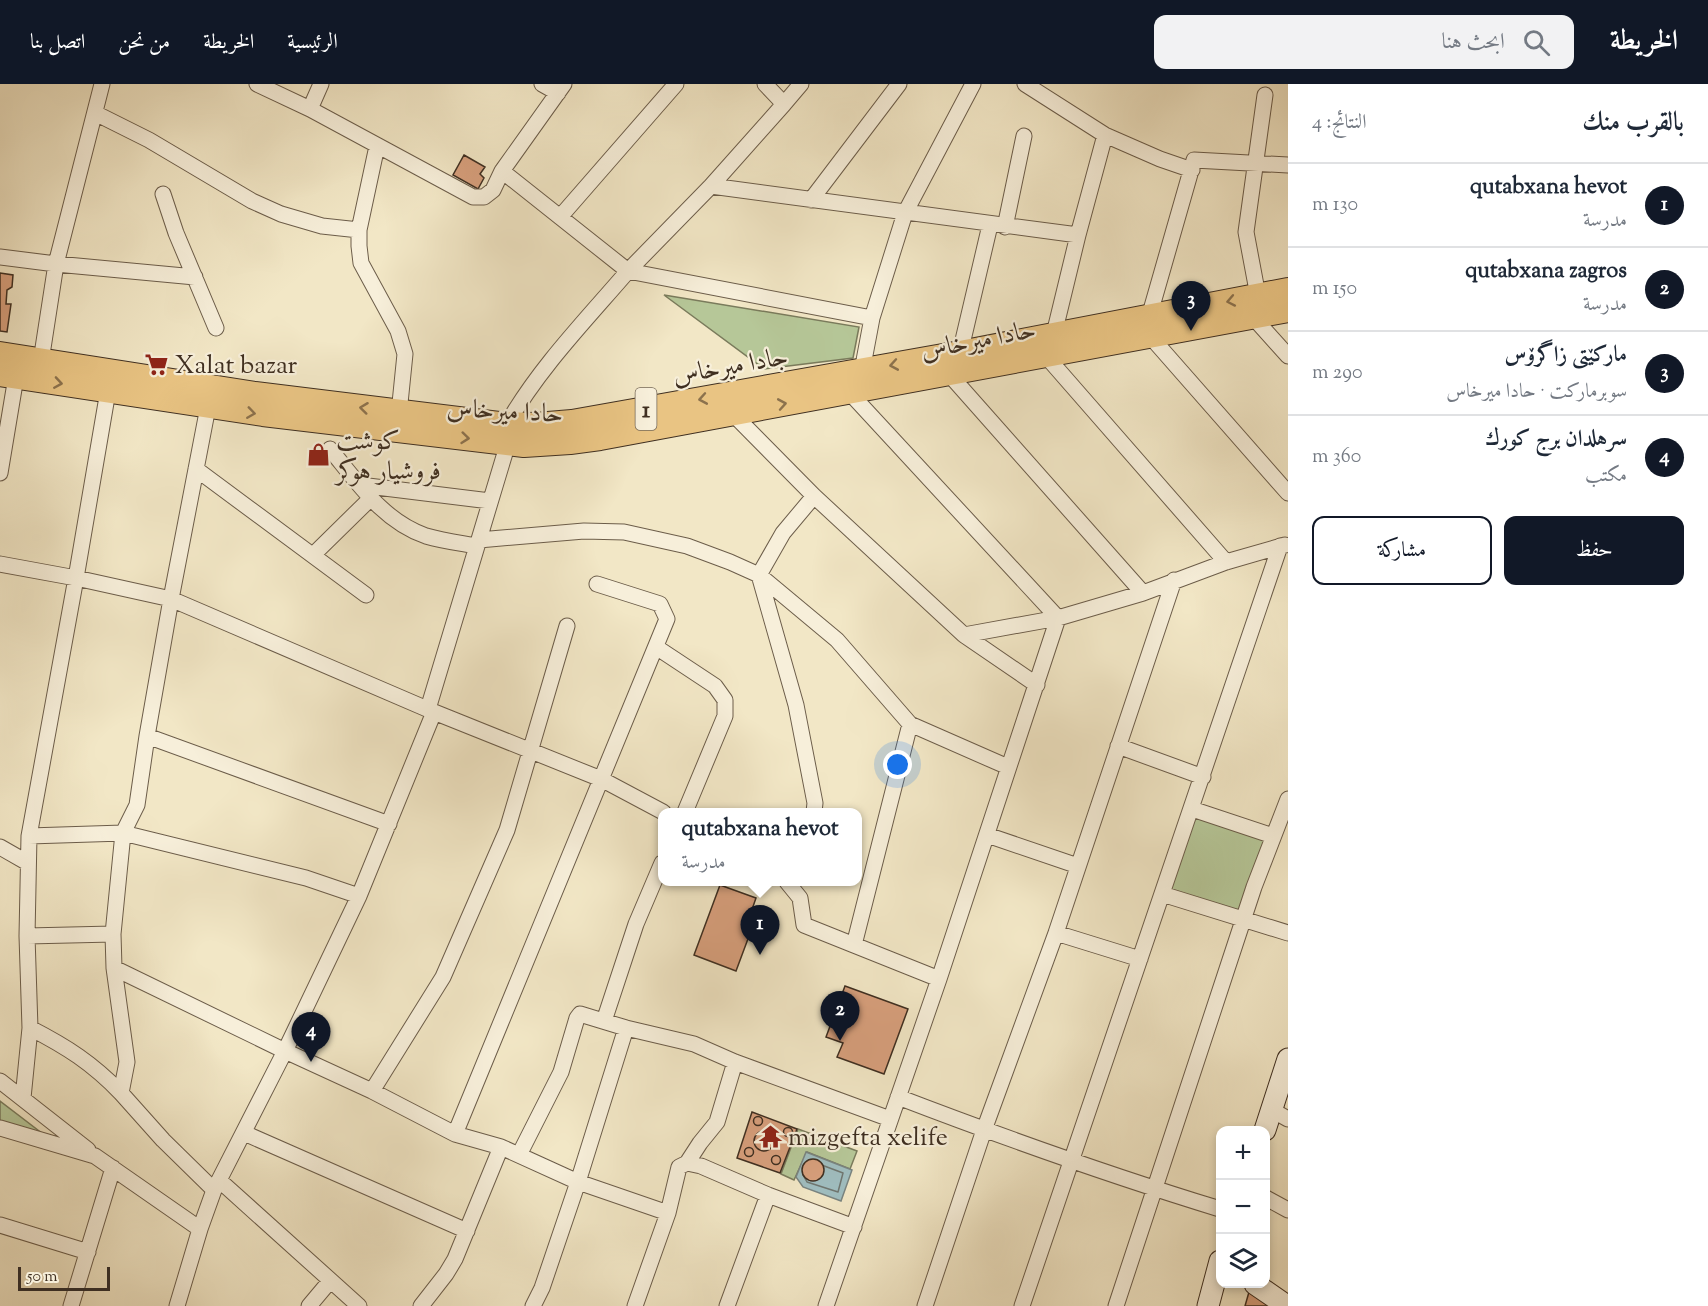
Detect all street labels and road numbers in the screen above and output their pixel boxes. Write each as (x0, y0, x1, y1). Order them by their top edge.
street label: حادا ميرخاس (918, 312, 1039, 371)
street label: جادا ميرخاس (670, 339, 791, 396)
road number: 1 (636, 388, 656, 430)
street label: حادا ميرخاس (446, 391, 564, 434)

